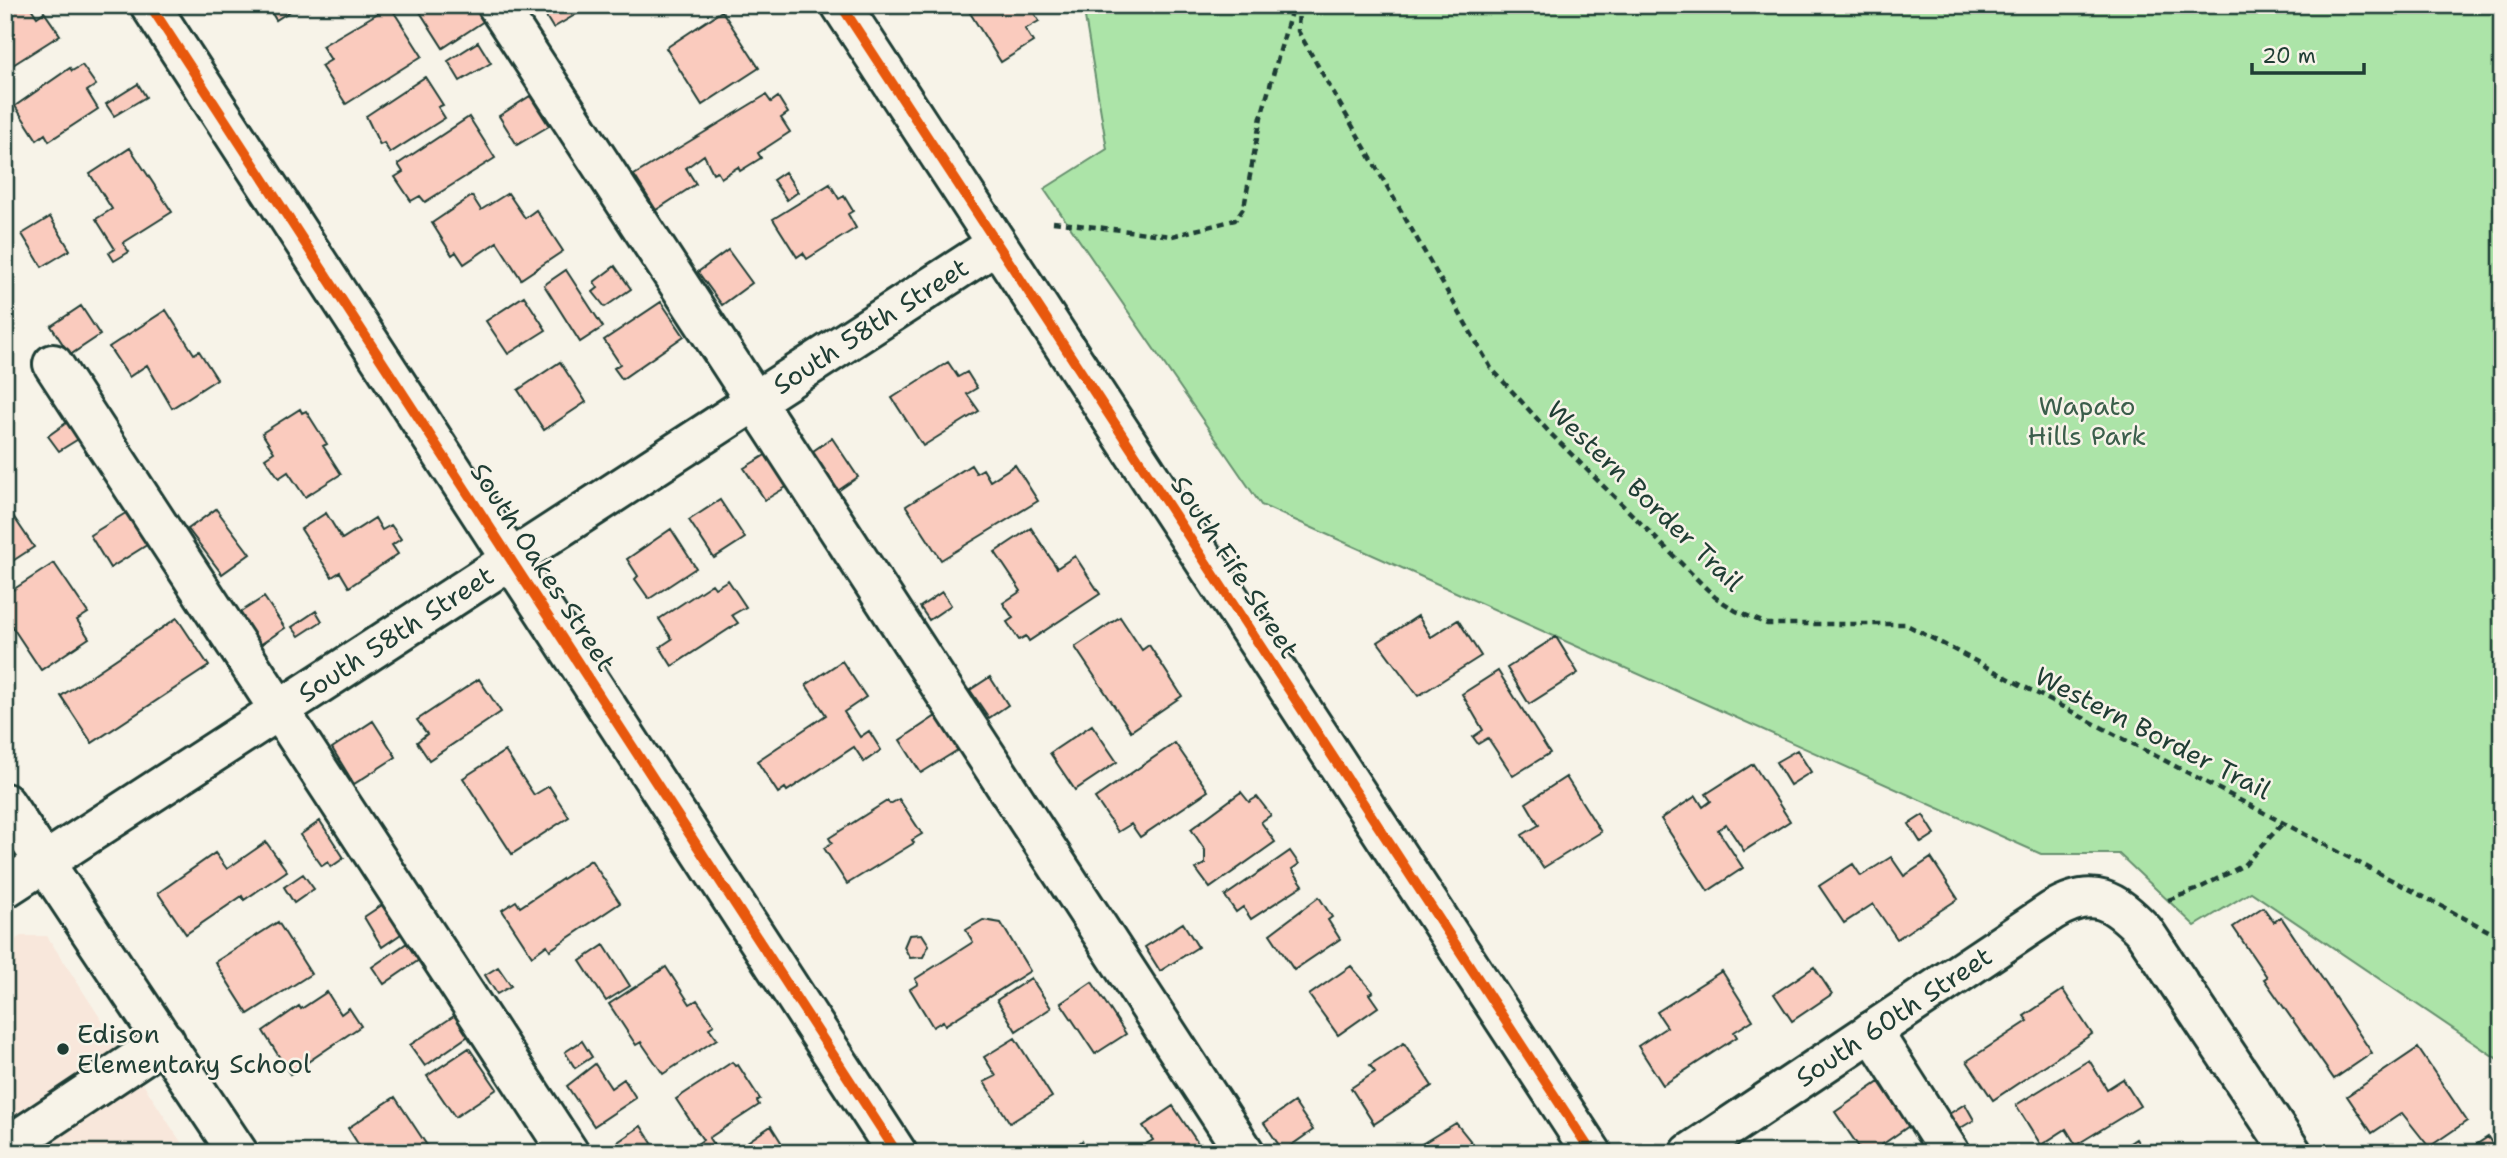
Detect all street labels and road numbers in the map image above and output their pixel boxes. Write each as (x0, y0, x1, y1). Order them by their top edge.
street label: South 58th Street (766, 249, 975, 402)
street label: Western Border Trail (1539, 393, 1751, 599)
street label: South Oakes Street (463, 456, 624, 678)
street label: South Fife Street (1163, 469, 1307, 665)
street label: South 58th Street (291, 557, 500, 710)
street label: Western Border Trail (2029, 658, 2277, 807)
street label: South 60th Street (1788, 938, 1998, 1095)

